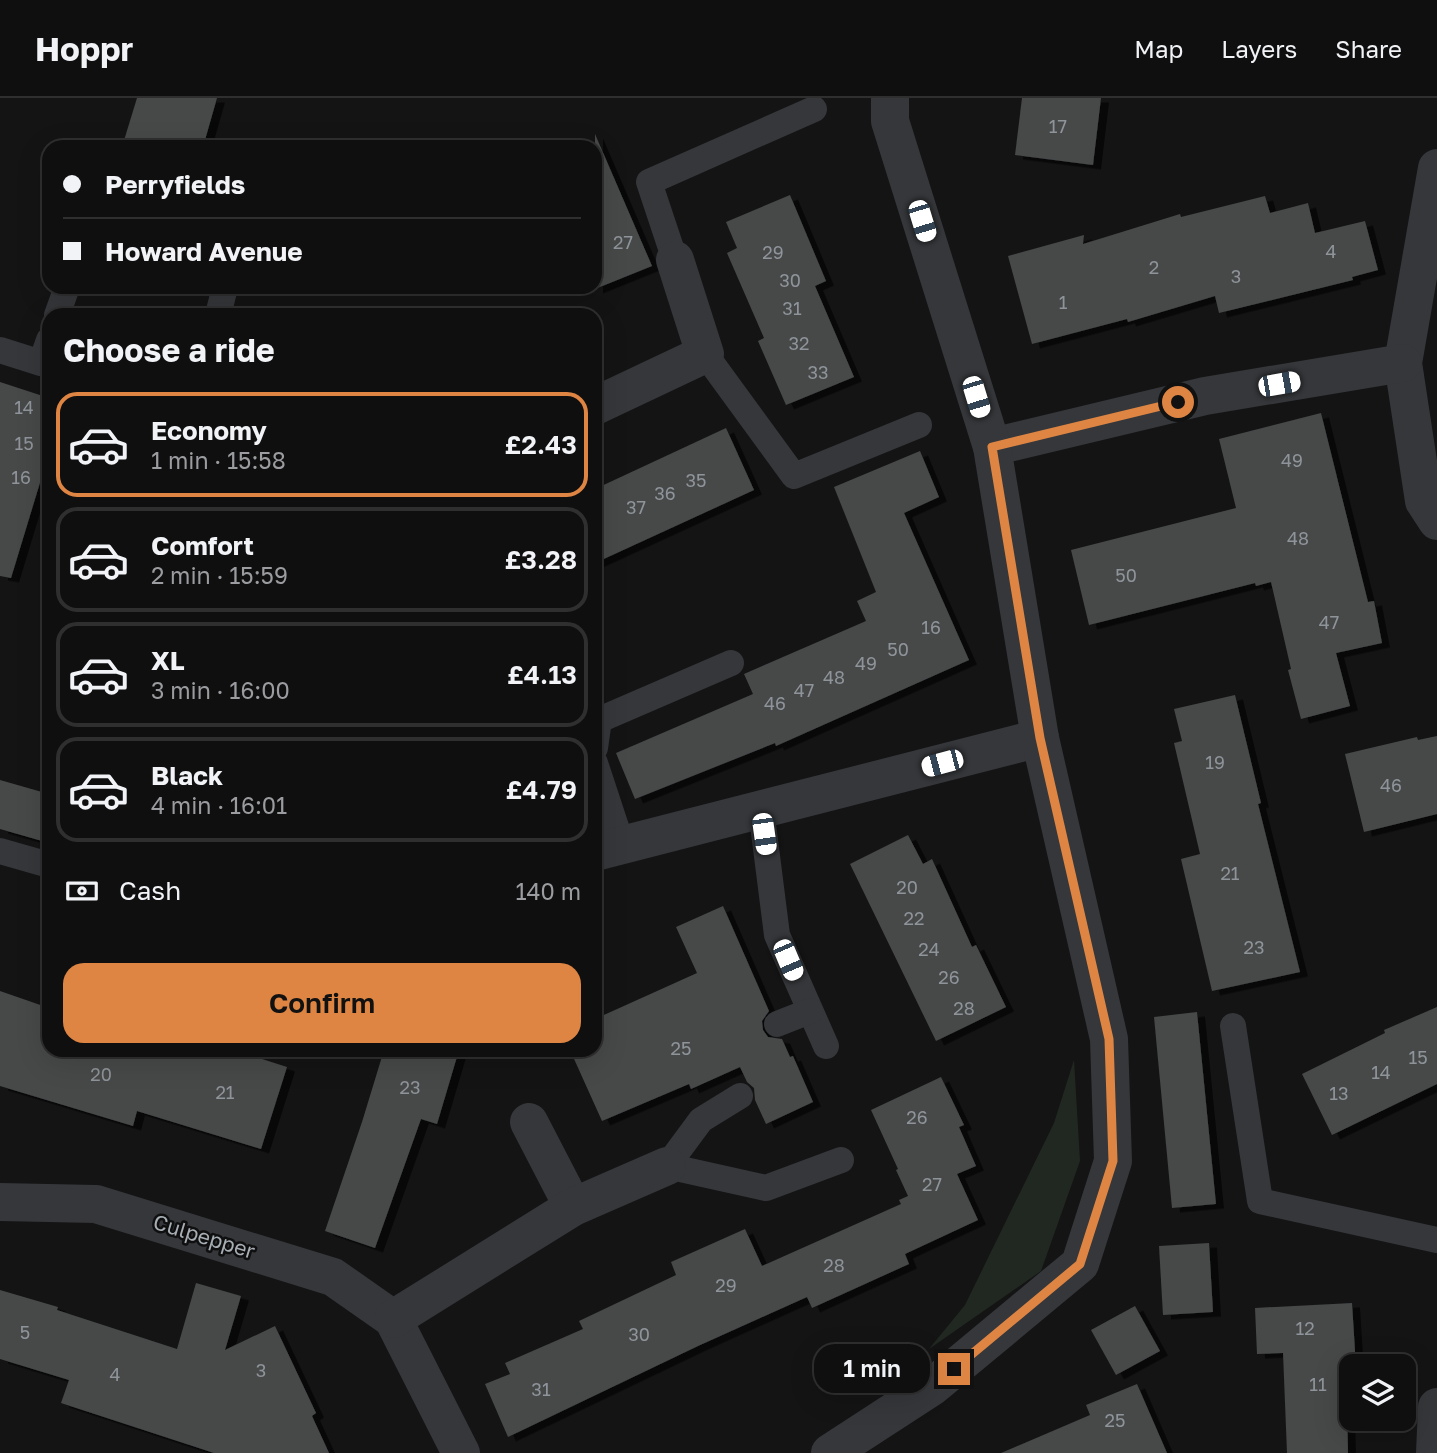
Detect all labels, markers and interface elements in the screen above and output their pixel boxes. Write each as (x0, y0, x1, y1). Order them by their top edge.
text: Hoppr (35, 29, 133, 68)
text: Map (1134, 34, 1183, 63)
text: Layers (1221, 34, 1297, 63)
text: Share (1335, 34, 1402, 63)
house number: 17 (1049, 115, 1067, 137)
text: Perryfields (105, 169, 245, 200)
car (906, 198, 939, 244)
house number: 27 (613, 231, 633, 253)
text: Howard Avenue (105, 236, 302, 267)
house number: 4 (1326, 240, 1337, 262)
house number: 29 (762, 241, 784, 263)
house number: 2 (1149, 256, 1159, 278)
house number: 3 (1231, 265, 1241, 287)
house number: 30 (779, 269, 801, 291)
house number: 1 (1059, 291, 1068, 313)
house number: 31 (782, 297, 802, 319)
text: Choose a ride (63, 331, 275, 369)
house number: 32 (789, 332, 809, 354)
house number: 33 (807, 361, 829, 383)
car (1257, 370, 1302, 398)
car (960, 374, 993, 420)
route start (1162, 386, 1194, 418)
house number: 14 (14, 396, 34, 418)
icon: car (67, 413, 130, 476)
text: Economy (151, 415, 267, 446)
text: £2.43 (504, 429, 577, 460)
house number: 15 (14, 432, 34, 454)
text: 1 min · 15:58 (151, 446, 286, 474)
house number: 49 (1281, 449, 1303, 471)
house number: 16 (11, 466, 31, 488)
house number: 35 (686, 469, 706, 491)
house number: 36 (654, 482, 676, 504)
house number: 37 (626, 496, 646, 518)
house number: 48 (1287, 527, 1309, 549)
icon: car (67, 528, 130, 591)
text: Comfort (151, 530, 254, 561)
text: £3.28 (504, 544, 577, 575)
text: 2 min · 15:59 (151, 561, 288, 589)
house number: 50 (1115, 564, 1137, 586)
house number: 47 (1319, 611, 1339, 633)
house number: 16 (921, 616, 941, 638)
house number: 50 (887, 638, 909, 660)
icon: car (67, 643, 130, 706)
text: XL (151, 645, 185, 676)
house number: 49 (855, 652, 877, 674)
text: £4.13 (507, 659, 577, 690)
house number: 48 (823, 666, 845, 688)
text: 3 min · 16:00 (151, 676, 290, 704)
house number: 47 (794, 679, 814, 701)
house number: 46 (764, 692, 786, 714)
car (919, 747, 966, 779)
house number: 19 (1205, 751, 1225, 773)
icon: car (67, 758, 130, 821)
text: Black (151, 760, 223, 791)
text: £4.79 (505, 774, 577, 805)
house number: 46 (1380, 774, 1402, 796)
text: 4 min · 16:01 (151, 791, 287, 819)
car (751, 812, 778, 856)
house number: 21 (1220, 862, 1240, 884)
icon: cash (63, 872, 101, 910)
text: Cash (119, 875, 181, 906)
house number: 20 (896, 876, 918, 898)
text: 140 m (515, 877, 581, 905)
house number: 22 (904, 907, 924, 929)
house number: 23 (1244, 936, 1264, 958)
car (771, 937, 806, 983)
house number: 24 (918, 938, 940, 960)
button: Confirm (63, 963, 581, 1043)
house number: 26 (938, 966, 960, 988)
house number: 28 (953, 997, 975, 1019)
house number: 25 (671, 1037, 691, 1059)
house number: 15 (1408, 1046, 1428, 1068)
house number: 14 (1371, 1061, 1391, 1083)
house number: 20 (90, 1063, 112, 1085)
house number: 23 (400, 1076, 420, 1098)
house number: 21 (215, 1081, 235, 1103)
house number: 13 (1329, 1082, 1349, 1104)
house number: 26 (906, 1106, 928, 1128)
house number: 27 (922, 1173, 942, 1195)
street label: Culpepper (150, 1208, 258, 1264)
house number: 28 (823, 1254, 845, 1276)
house number: 29 (715, 1274, 737, 1296)
house number: 12 (1295, 1317, 1315, 1339)
house number: 5 (20, 1321, 30, 1343)
house number: 30 (628, 1323, 650, 1345)
callout: 1 min (814, 1344, 930, 1394)
route end (938, 1353, 970, 1385)
text: 1 min (843, 1354, 901, 1382)
map controls (1339, 1354, 1416, 1431)
button: layers (1339, 1354, 1416, 1431)
house number: 3 (256, 1359, 266, 1381)
house number: 4 (110, 1363, 121, 1385)
house number: 11 (1309, 1373, 1327, 1395)
house number: 31 (531, 1378, 551, 1400)
house number: 25 (1105, 1409, 1125, 1431)

